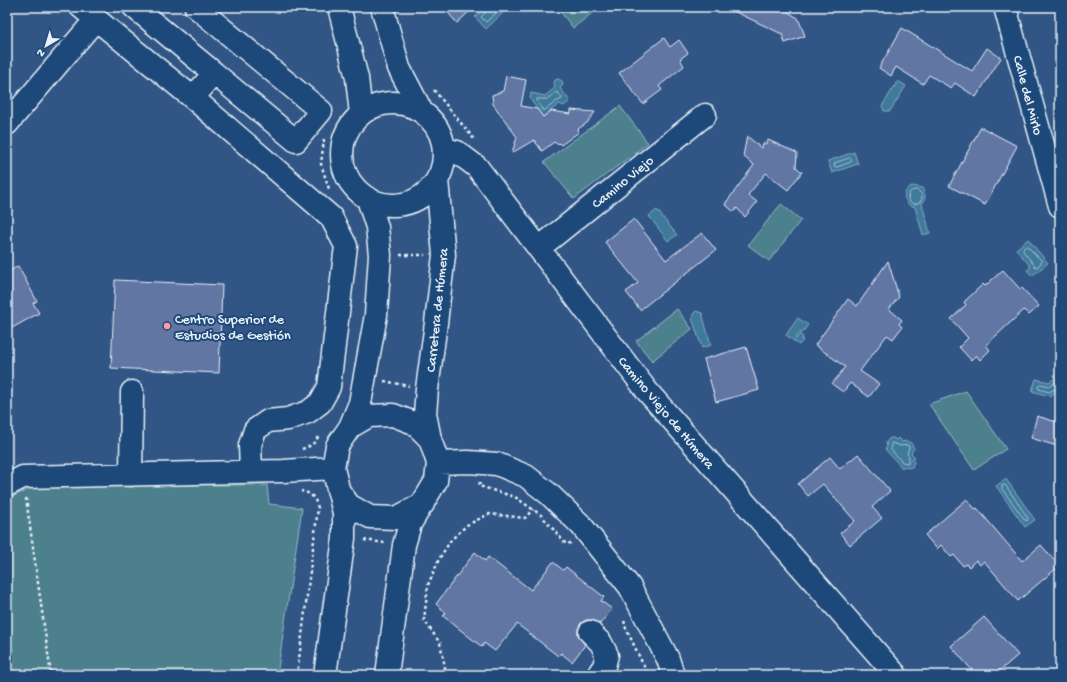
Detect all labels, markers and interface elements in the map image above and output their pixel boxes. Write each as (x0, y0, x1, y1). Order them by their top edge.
north arrow (26, 26, 66, 66)
text: N (35, 45, 48, 59)
street label: Calle del Mirlo (1008, 54, 1045, 137)
street label: Camino Viejo (589, 153, 658, 213)
street label: Carretera de Húmera (424, 246, 454, 373)
place label: Centro Superior de Estudios de Gestión (175, 312, 291, 345)
marker: Centro Superior de Estudios de Gestión (162, 321, 172, 331)
street label: Camino Viejo de Húmera (613, 354, 718, 474)

